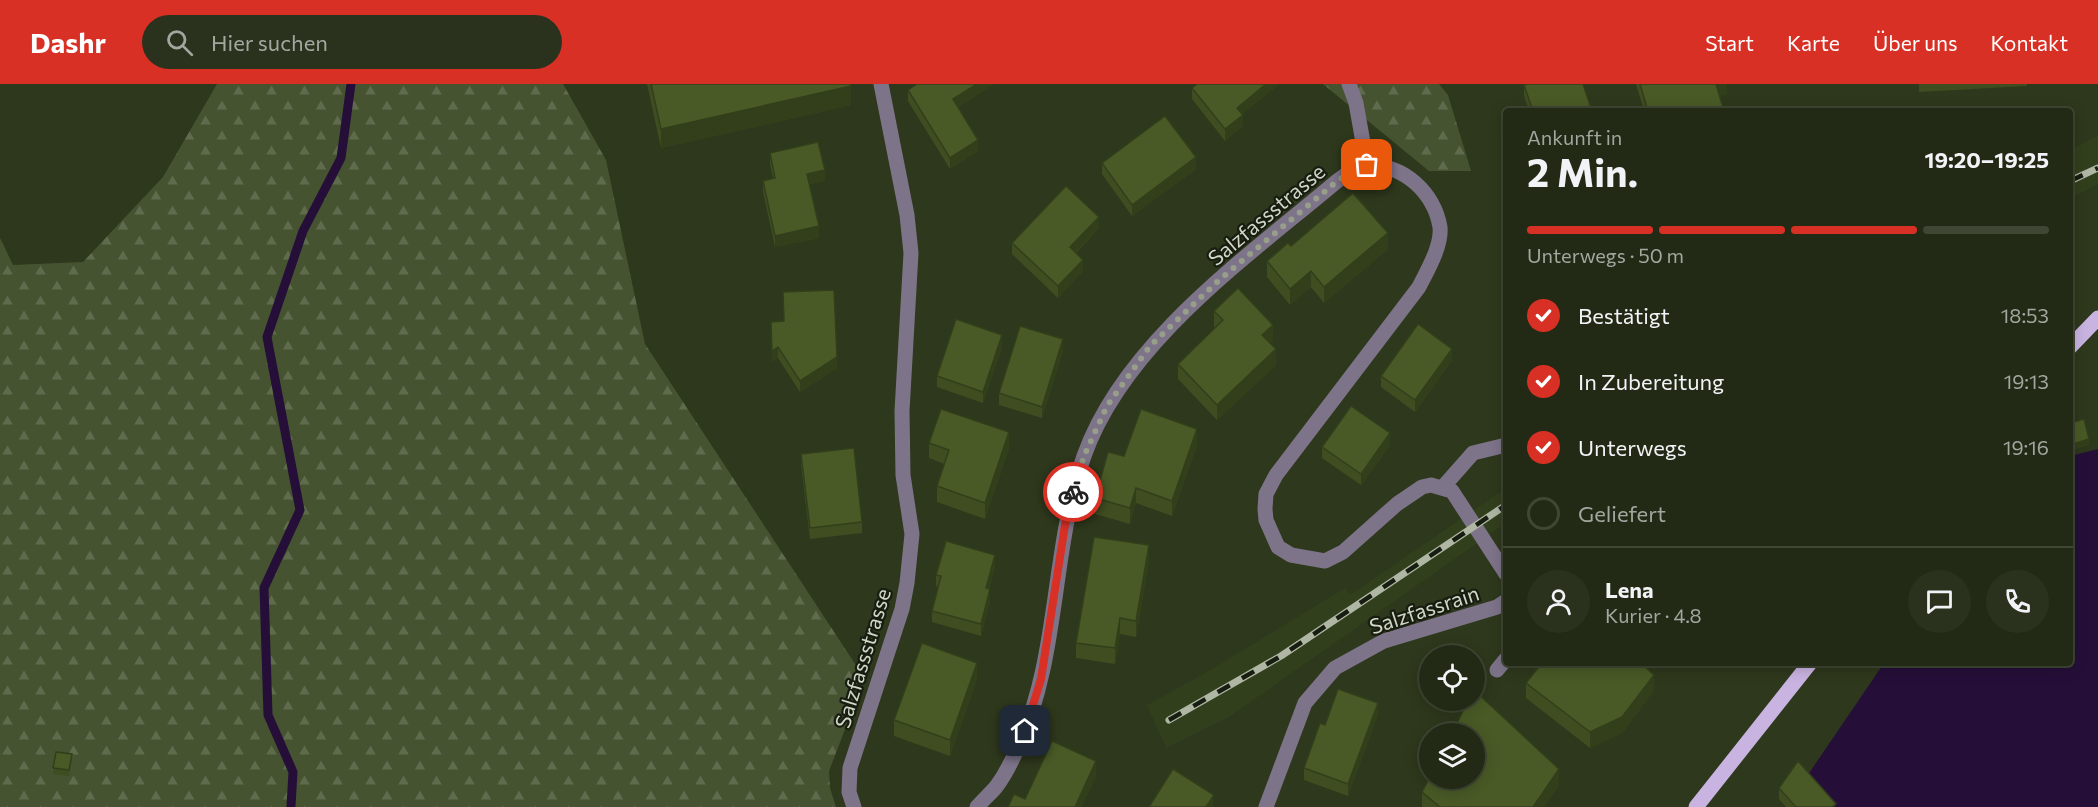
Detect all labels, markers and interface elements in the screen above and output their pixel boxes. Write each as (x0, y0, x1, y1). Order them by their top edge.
search box (142, 15, 562, 69)
text: Dashr (30, 25, 106, 59)
icon: search (163, 26, 196, 59)
text: Hier suchen (211, 29, 328, 56)
text: Start (1705, 30, 1754, 55)
text: Karte (1787, 30, 1840, 55)
text: Über uns (1873, 30, 1957, 55)
text: Kontakt (1990, 30, 2068, 55)
text: Ankunft in (1527, 125, 1622, 149)
pin (1341, 139, 1392, 190)
text: 19:20–19:25 (1924, 146, 2049, 173)
text: 2 Min. (1527, 147, 1638, 195)
icon: bag (1350, 148, 1383, 181)
street label: Salzfassstrasse (1203, 158, 1329, 270)
text: Unterwegs · 50 m (1527, 243, 1684, 267)
icon: check (1527, 299, 1560, 332)
text: Bestätigt (1578, 302, 1670, 329)
text: 18:53 (2001, 303, 2049, 327)
icon: check (1527, 365, 1560, 398)
text: In Zubereitung (1578, 368, 1724, 395)
text: 19:13 (2004, 369, 2049, 393)
icon: check (1527, 431, 1560, 464)
text: Unterwegs (1578, 434, 1687, 461)
text: 19:16 (2003, 435, 2049, 459)
courier (1043, 462, 1103, 522)
icon: bike (1057, 476, 1090, 509)
text: Geliefert (1578, 500, 1666, 527)
button: person (1527, 570, 1590, 633)
button: chat (1908, 570, 1971, 633)
button: phone (1986, 570, 2049, 633)
text: Lena (1605, 576, 1654, 603)
street label: Salzfassrain (1366, 580, 1482, 638)
street label: Salzfassstrasse (829, 585, 895, 731)
text: Kurier · 4.8 (1605, 603, 1702, 627)
map controls (1419, 645, 1485, 789)
button: locate (1419, 645, 1485, 711)
pin (999, 705, 1050, 756)
icon: home (1008, 714, 1041, 747)
button: layers (1419, 723, 1485, 789)

